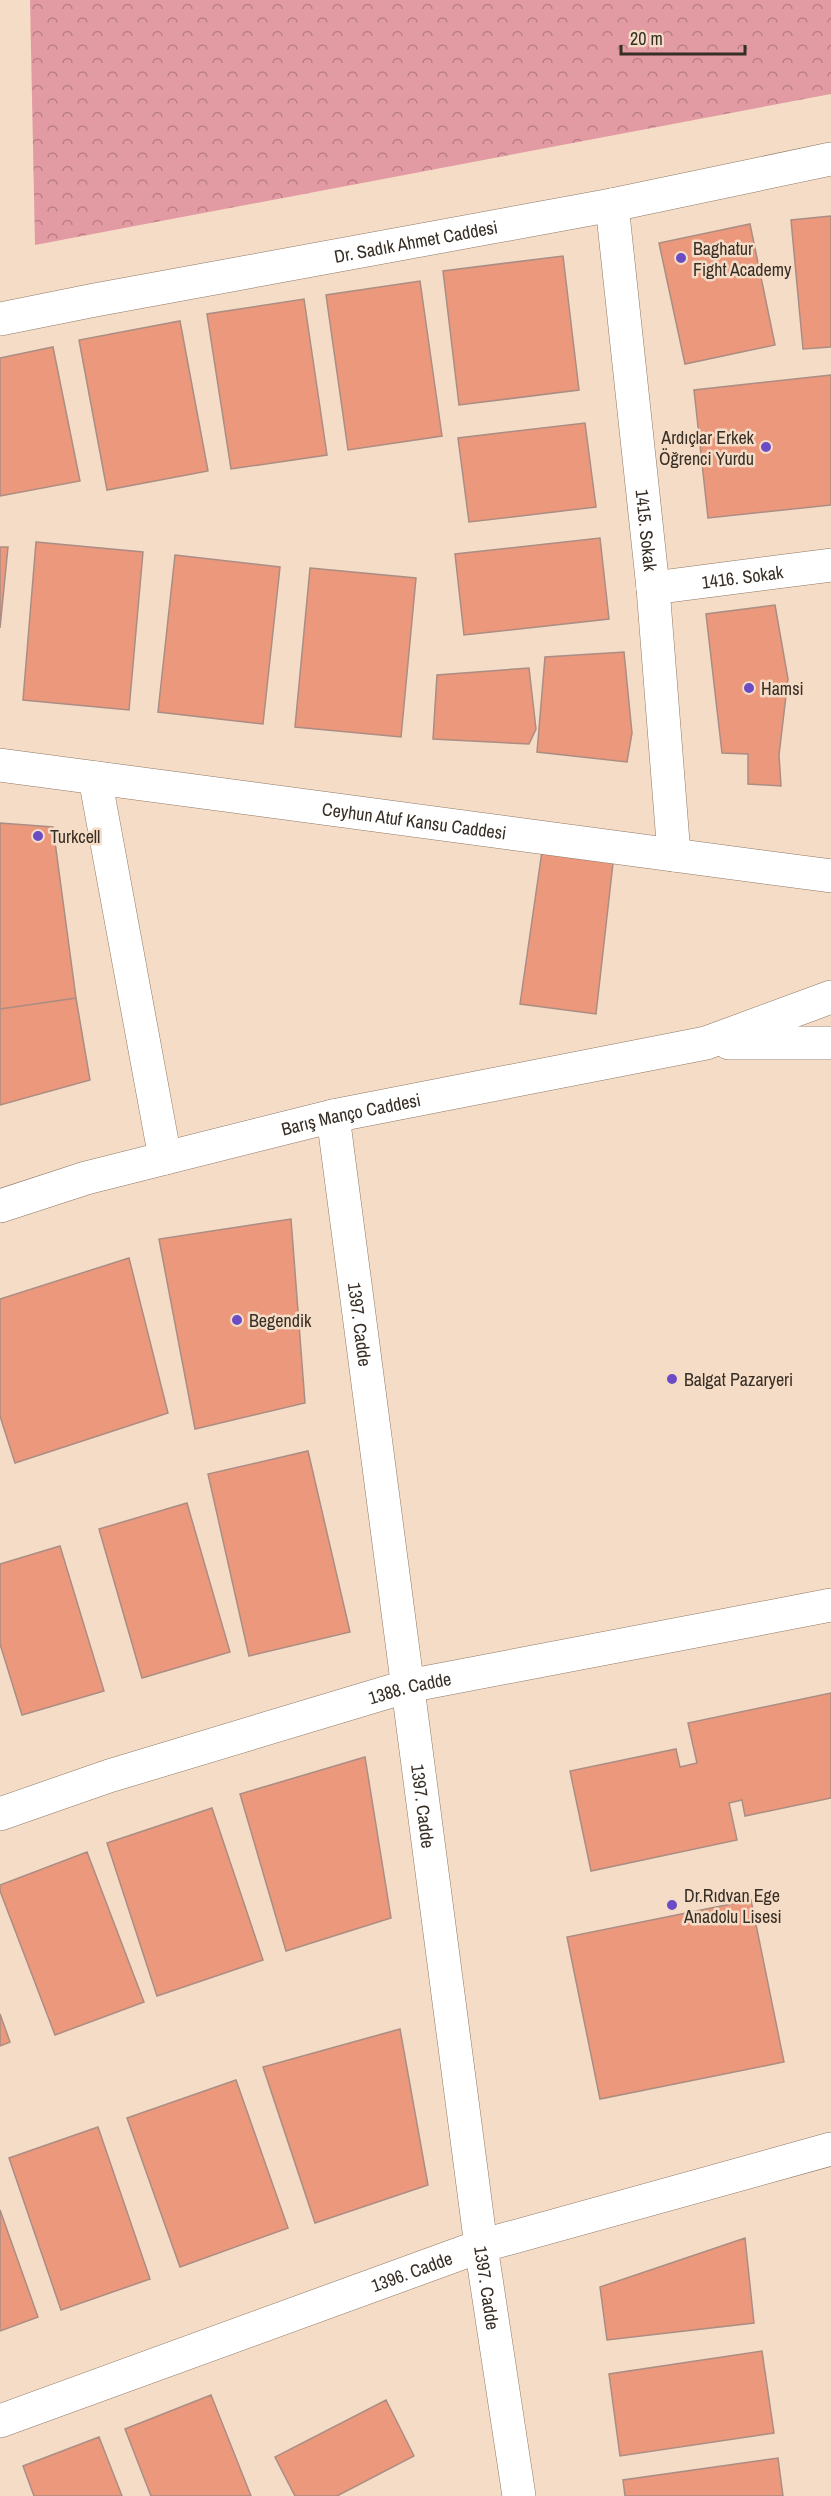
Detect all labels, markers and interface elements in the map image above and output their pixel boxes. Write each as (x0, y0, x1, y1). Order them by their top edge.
scale bar (621, 18, 746, 56)
text: 20 m (630, 26, 663, 51)
street label: Dr. Sadık Ahmet Caddesi (332, 214, 500, 268)
place label: Baghatur Fight Academy (693, 236, 792, 282)
marker: Baghatur Fight Academy (674, 251, 688, 265)
place label: Ardıçlar Erkek Öğrenci Yurdu (659, 425, 755, 471)
marker: Ardıçlar Erkek Öğrenci Yurdu (759, 440, 773, 454)
street label: 1415. Sokak (630, 488, 664, 573)
street label: 1416. Sokak (700, 559, 785, 594)
place label: Hamsi (761, 676, 804, 701)
marker: Hamsi (742, 681, 756, 695)
street label: Ceyhun Atuf Kansu Caddesi (321, 796, 508, 845)
place label: Turkcell (50, 824, 100, 849)
marker: Turkcell (31, 829, 45, 843)
street label: Barış Manço Caddesi (278, 1087, 423, 1141)
street label: 1397. Cadde (342, 1281, 378, 1368)
place label: Begendik (249, 1308, 312, 1333)
marker: Begendik (230, 1313, 244, 1327)
place label: Balgat Pazaryeri (684, 1367, 793, 1392)
marker: Balgat Pazaryeri (665, 1372, 679, 1386)
street label: 1388. Cadde (365, 1666, 453, 1710)
street label: 1397. Cadde (405, 1763, 441, 1850)
place label: Dr.Rıdvan Ege Anadolu Lisesi (683, 1883, 782, 1929)
marker: Dr.Rıdvan Ege Anadolu Lisesi (665, 1898, 679, 1912)
street label: 1397. Cadde (469, 2244, 506, 2332)
street label: 1396. Cadde (368, 2245, 456, 2297)

